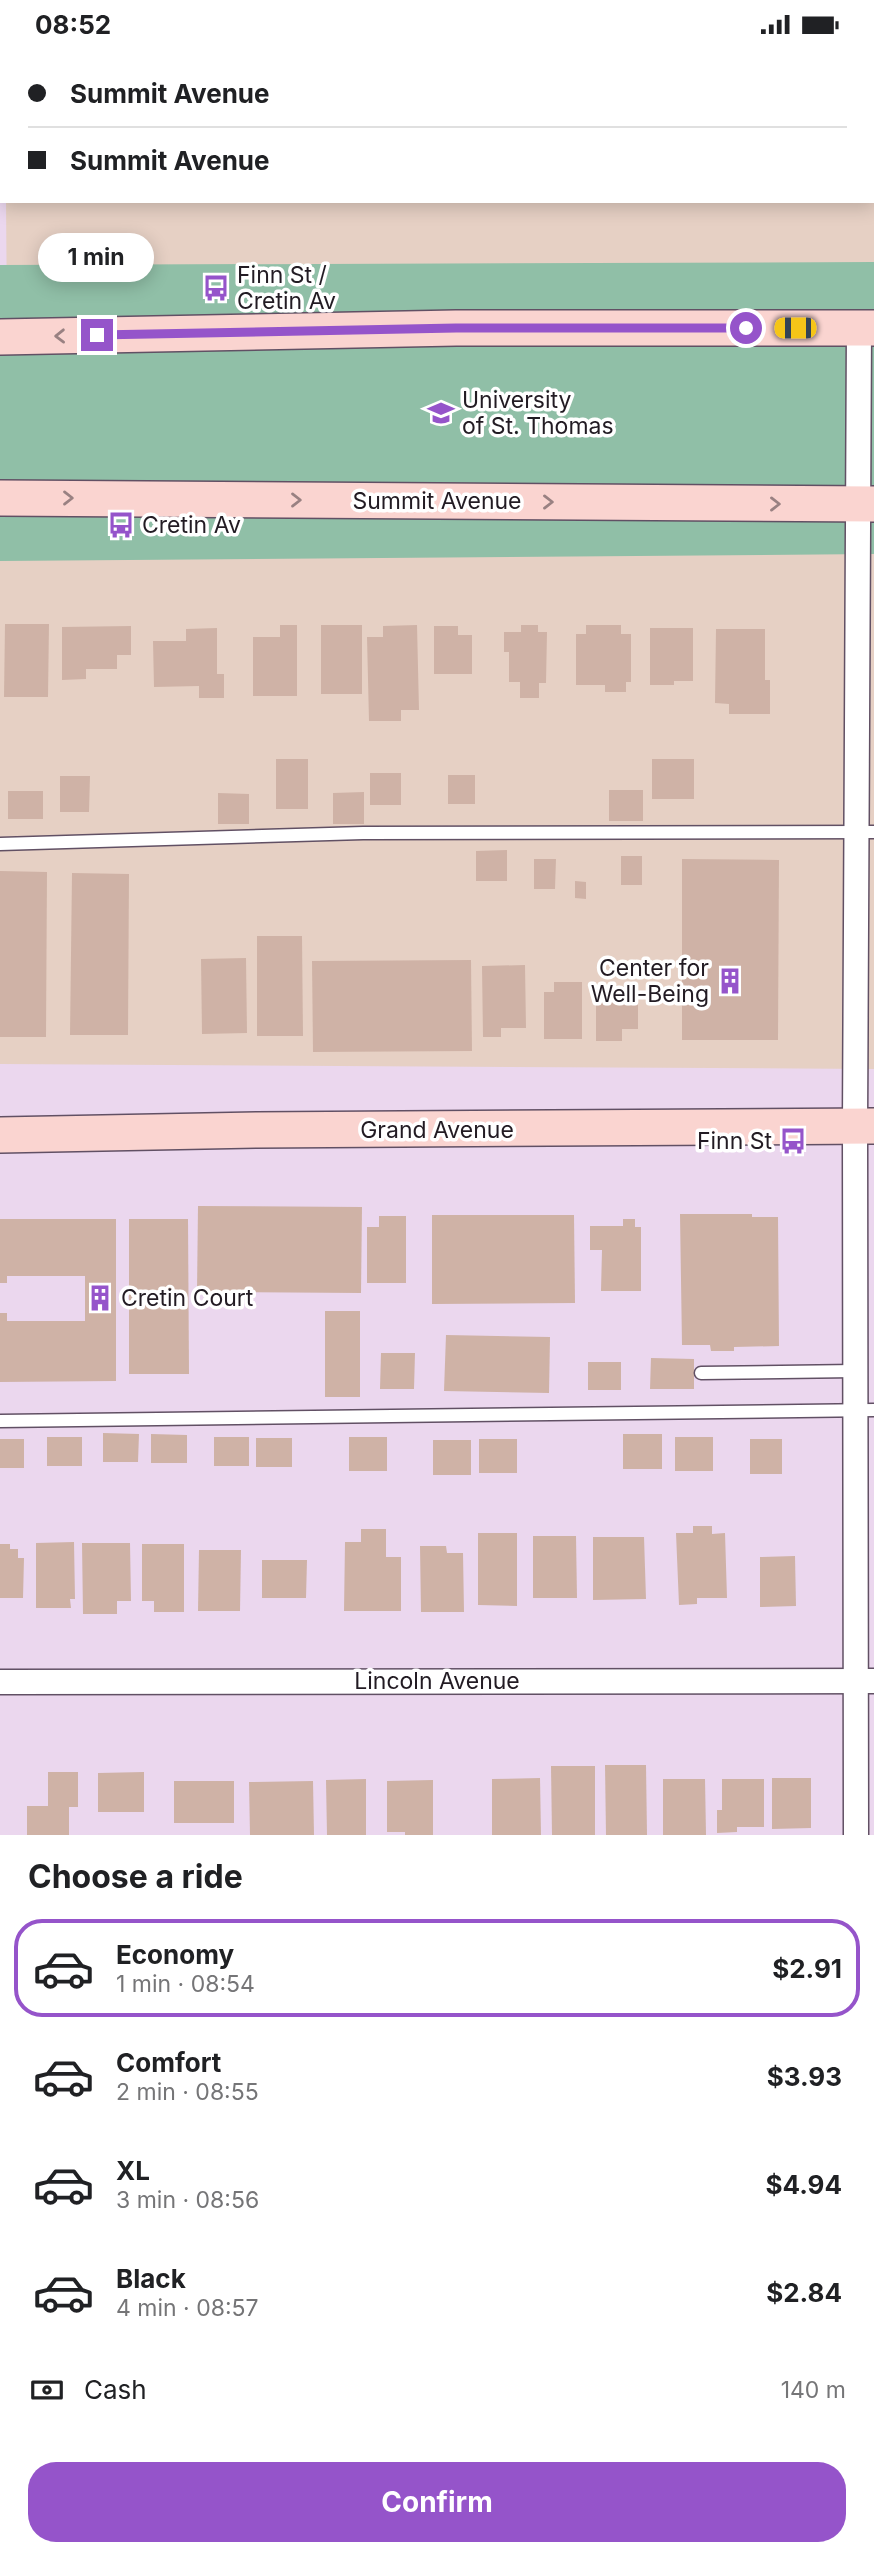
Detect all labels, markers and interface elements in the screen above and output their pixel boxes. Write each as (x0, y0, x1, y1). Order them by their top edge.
text: 08:52 (35, 9, 111, 40)
text: Summit Avenue (70, 78, 270, 109)
text: Summit Avenue (70, 145, 270, 176)
callout: 1 min (39, 233, 155, 282)
text: 1 min (68, 243, 124, 271)
place label: Finn St / Cretin Av (237, 261, 336, 315)
bus stop icon: Finn St / Cretin Av (201, 273, 231, 303)
route start (730, 312, 762, 344)
car (775, 318, 817, 339)
route end (81, 319, 113, 351)
one-way arrow (55, 328, 65, 344)
place label: University of St. Thomas (462, 386, 614, 440)
school or university icon: University of St. Thomas (426, 398, 456, 428)
street label: Summit Avenue (352, 487, 522, 515)
one-way arrow (63, 490, 74, 506)
one-way arrow (291, 492, 301, 508)
one-way arrow (543, 494, 553, 510)
one-way arrow (770, 496, 781, 512)
bus stop icon: Cretin Av (106, 510, 136, 540)
place label: Cretin Av (142, 511, 241, 539)
place label: Center for Well-Being (591, 954, 709, 1008)
building icon: Center for Well-Being (715, 966, 745, 996)
street label: Grand Avenue (360, 1116, 514, 1144)
bus stop icon: Finn St (778, 1126, 808, 1156)
place label: Finn St (697, 1127, 772, 1155)
building icon: Cretin Court (85, 1283, 115, 1313)
place label: Cretin Court (121, 1284, 254, 1312)
street label: Lincoln Avenue (354, 1667, 520, 1695)
text: Choose a ride (28, 1857, 243, 1896)
icon: car (32, 1937, 95, 2000)
text: Economy (116, 1939, 234, 1970)
text: $2.91 (772, 1953, 842, 1984)
text: 1 min · 08:54 (116, 1970, 255, 1998)
icon: car (32, 2045, 95, 2108)
text: Comfort (116, 2047, 221, 2078)
text: $3.93 (767, 2061, 842, 2092)
text: 2 min · 08:55 (116, 2078, 259, 2106)
icon: car (32, 2153, 95, 2216)
text: XL (116, 2155, 150, 2186)
text: $4.94 (765, 2169, 842, 2200)
text: 3 min · 08:56 (116, 2186, 259, 2214)
icon: car (32, 2261, 95, 2324)
text: Black (116, 2263, 186, 2294)
text: $2.84 (766, 2277, 842, 2308)
text: 4 min · 08:57 (116, 2294, 259, 2322)
icon: cash (28, 2371, 66, 2409)
text: Cash (84, 2374, 147, 2405)
text: 140 m (781, 2376, 846, 2404)
button: Confirm (28, 2462, 846, 2542)

